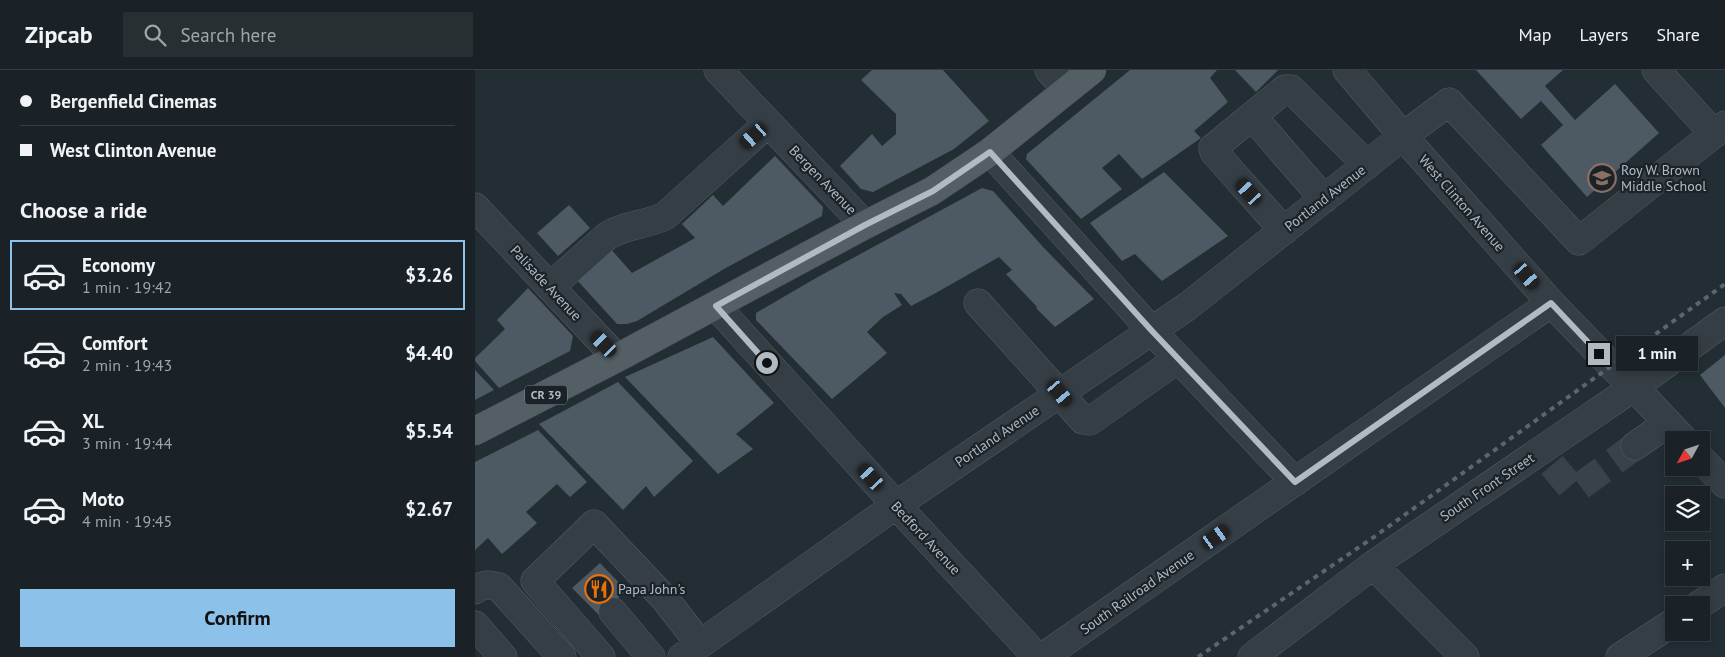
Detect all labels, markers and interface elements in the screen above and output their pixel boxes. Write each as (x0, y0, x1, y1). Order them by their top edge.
search box (123, 12, 473, 57)
text: Zipcab (25, 19, 93, 50)
icon: search (141, 21, 169, 49)
text: Search here (181, 23, 276, 47)
text: Map (1519, 23, 1551, 46)
text: Layers (1579, 23, 1628, 46)
text: Share (1656, 23, 1700, 46)
text: Bergenfield Cinemas (50, 89, 217, 113)
car (737, 120, 770, 152)
text: West Clinton Avenue (50, 138, 216, 162)
street label: Bergen Avenue (785, 142, 861, 218)
street label: West Clinton Avenue (1415, 151, 1509, 255)
street label: Portland Avenue (1281, 161, 1369, 235)
place label: Roy W. Brown Middle School (1621, 161, 1706, 195)
school or university icon: Roy W. Brown Middle School (1587, 163, 1617, 193)
car (1233, 176, 1264, 208)
text: Choose a ride (20, 196, 147, 224)
street label: Palisade Avenue (506, 242, 586, 324)
icon: car (22, 253, 67, 298)
text: Economy (82, 253, 155, 277)
car (1511, 260, 1542, 292)
text: $3.26 (405, 263, 453, 287)
text: 1 min · 19:42 (82, 277, 172, 297)
car (588, 328, 619, 360)
icon: car (22, 331, 67, 376)
text: Comfort (82, 331, 148, 355)
callout: 1 min (1617, 336, 1699, 372)
text: $4.40 (405, 341, 453, 365)
route end (1588, 343, 1610, 365)
text: 1 min (1637, 343, 1677, 363)
route start (756, 352, 778, 374)
text: 2 min · 19:43 (82, 355, 172, 375)
car (1044, 377, 1075, 409)
road number: CR 39 (525, 386, 567, 404)
street label: Portland Avenue (951, 401, 1043, 471)
icon: car (22, 409, 67, 454)
text: XL (82, 409, 104, 433)
text: $5.54 (405, 419, 453, 443)
north arrow (1665, 431, 1710, 476)
map controls (1665, 431, 1710, 641)
text: 3 min · 19:44 (82, 433, 172, 453)
street label: South Front Street (1436, 449, 1538, 525)
car (855, 461, 886, 493)
button: layers (1665, 486, 1710, 531)
icon: car (22, 487, 67, 532)
text: Moto (82, 487, 124, 511)
text: $2.67 (405, 497, 453, 521)
street label: Bedford Avenue (887, 498, 965, 578)
text: 4 min · 19:45 (82, 511, 172, 531)
car (1199, 522, 1232, 552)
button: + (1665, 541, 1710, 586)
street label: South Railroad Avenue (1076, 546, 1198, 638)
restaurant icon: Papa John's (584, 574, 614, 604)
place label: Papa John's (618, 580, 686, 598)
button: Confirm (20, 589, 455, 647)
button: − (1665, 596, 1710, 641)

